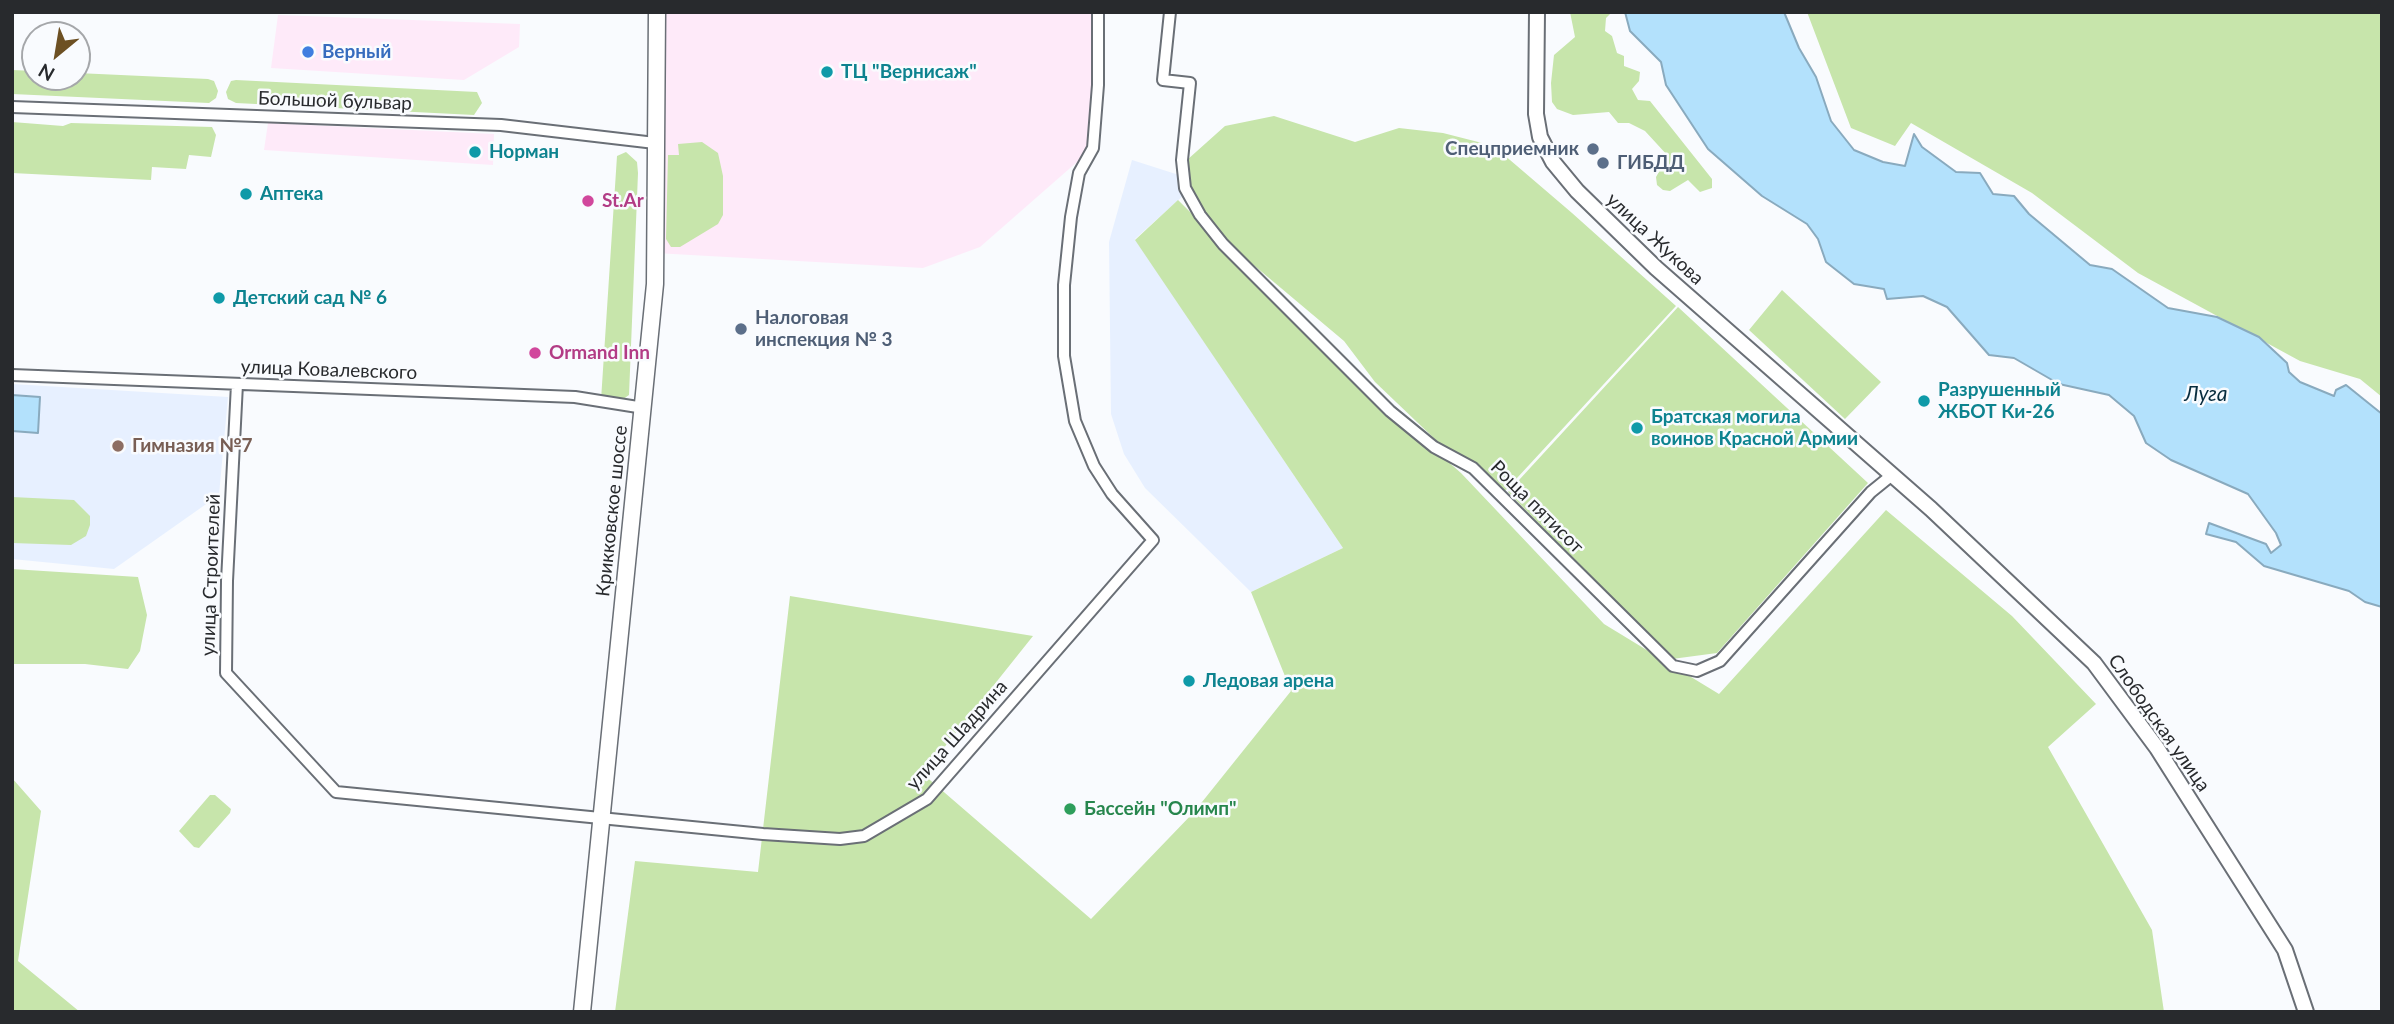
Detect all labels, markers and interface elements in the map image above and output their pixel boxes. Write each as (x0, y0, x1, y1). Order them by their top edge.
north arrow (21, 21, 91, 91)
place label: Верный (322, 41, 391, 63)
marker: Верный (300, 44, 316, 60)
text: N (34, 59, 58, 87)
place label: ТЦ "Вернисаж" (841, 61, 977, 83)
marker: ТЦ "Вернисаж" (819, 64, 835, 80)
street label: Большой бульвар (258, 87, 412, 115)
place label: Спецприемник (1445, 138, 1579, 160)
place label: Норман (489, 141, 559, 163)
marker: Спецприемник (1585, 141, 1601, 157)
marker: Норман (467, 144, 483, 160)
place label: ГИБДД (1617, 152, 1685, 174)
marker: ГИБДД (1595, 155, 1611, 171)
place label: Аптека (260, 183, 324, 205)
marker: Аптека (238, 186, 254, 202)
street label: улица Жукова (1602, 188, 1708, 290)
place label: St.Ar (602, 190, 644, 212)
marker: St.Ar (580, 193, 596, 209)
place label: Детский сад № 6 (233, 287, 387, 309)
marker: Детский сад № 6 (211, 290, 227, 306)
place label: Налоговая инспекция № 3 (755, 307, 892, 351)
marker: Налоговая инспекция № 3 (733, 321, 749, 337)
place label: Ormand Inn (549, 342, 650, 364)
marker: Ormand Inn (527, 345, 543, 361)
street label: улица Ковалевского (240, 356, 418, 384)
place label: Разрушенный ЖБОТ Ки-26 (1938, 379, 2061, 423)
water label: Луга (2184, 381, 2228, 407)
marker: Разрушенный ЖБОТ Ки-26 (1916, 393, 1932, 409)
place label: Братская могила воинов Красной Армии (1651, 406, 1858, 450)
marker: Братская могила воинов Красной Армии (1629, 420, 1645, 436)
street label: Крикковское шоссе (592, 424, 632, 598)
place label: Гимназия №7 (132, 435, 253, 457)
marker: Гимназия №7 (110, 438, 126, 454)
street label: Роща пятисот (1486, 456, 1588, 558)
street label: улица Строителей (197, 493, 225, 657)
street label: Слободская улица (2103, 650, 2215, 796)
place label: Ледовая арена (1203, 670, 1334, 692)
marker: Ледовая арена (1181, 673, 1197, 689)
street label: улица Шадрина (902, 675, 1012, 795)
place label: Бассейн "Олимп" (1084, 798, 1237, 820)
marker: Бассейн "Олимп" (1062, 801, 1078, 817)

